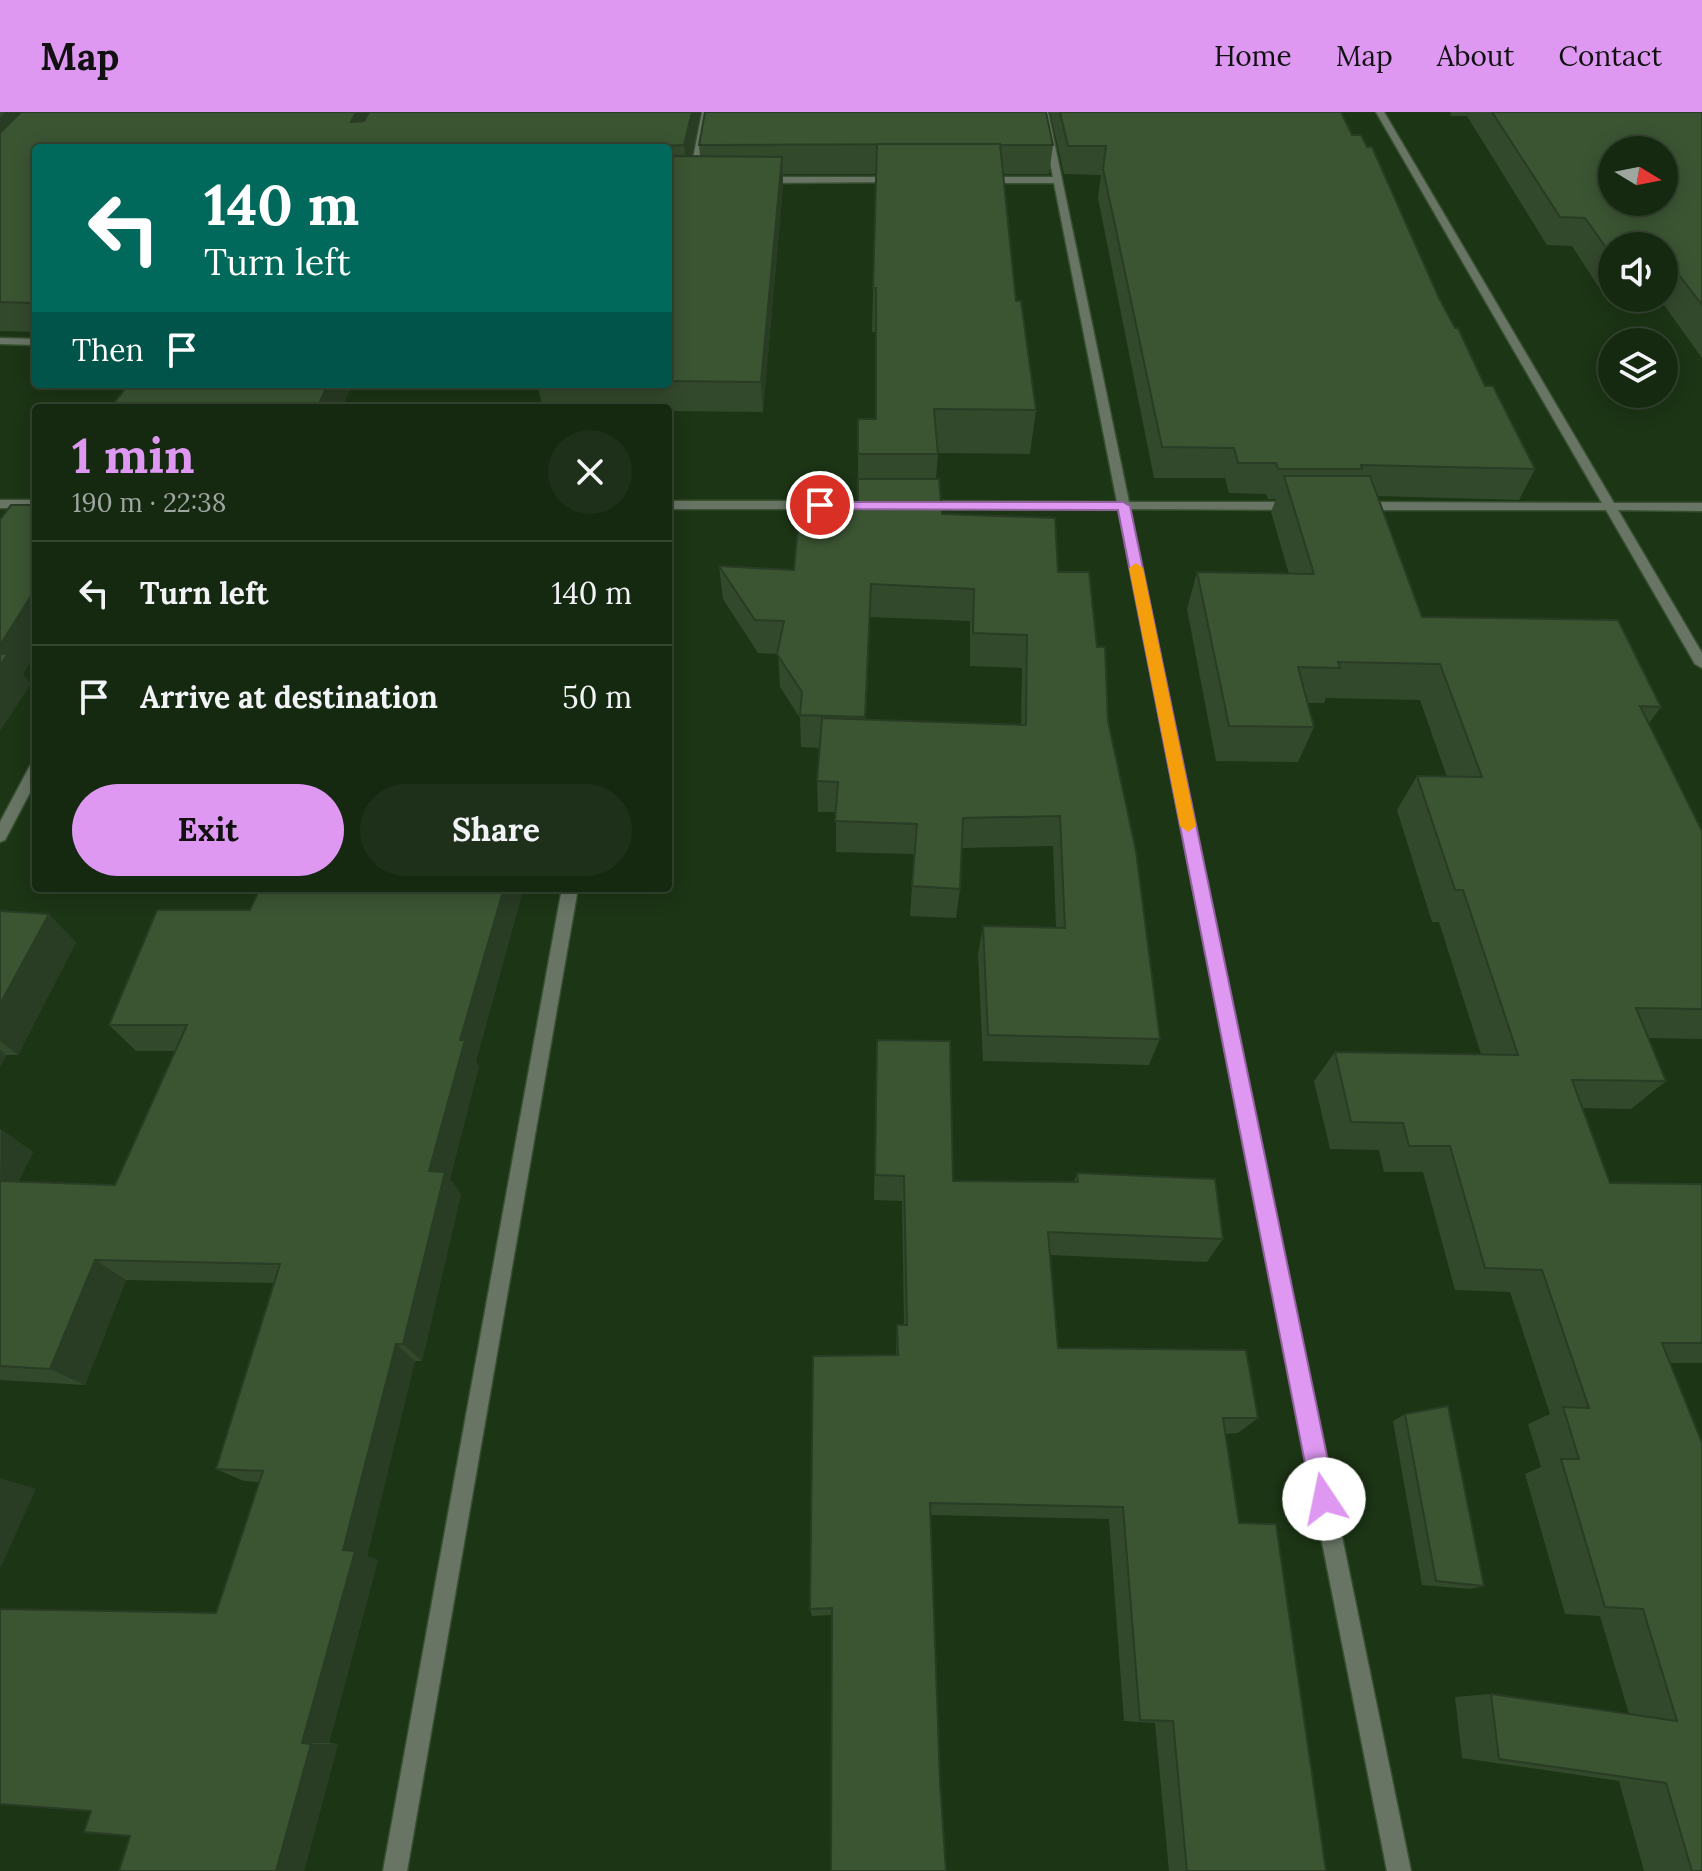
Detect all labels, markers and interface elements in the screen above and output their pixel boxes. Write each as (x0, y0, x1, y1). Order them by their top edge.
text: Map (40, 32, 119, 80)
text: Home (1214, 38, 1292, 74)
text: Map (1336, 38, 1393, 74)
text: About (1437, 38, 1514, 74)
text: Contact (1558, 38, 1662, 74)
north arrow (1598, 136, 1678, 216)
map controls (1598, 136, 1678, 408)
text: 140 m (204, 169, 359, 240)
icon: left (72, 176, 176, 280)
button: sound (1598, 232, 1678, 312)
text: Turn left (204, 239, 351, 285)
icon: arrive (160, 328, 204, 372)
button: layers (1598, 328, 1678, 408)
text: Then (72, 331, 144, 369)
text: 1 min (72, 425, 195, 486)
button: close (548, 430, 632, 514)
pin (786, 471, 854, 539)
icon: arrive (798, 483, 842, 527)
text: 190 m · 22:38 (72, 486, 226, 519)
icon: left (72, 571, 116, 615)
text: Turn left (140, 574, 268, 612)
text: 140 m (551, 574, 632, 612)
icon: arrive (72, 675, 116, 719)
text: Arrive at destination (140, 678, 438, 716)
text: 50 m (562, 678, 632, 716)
button: Exit (72, 784, 344, 876)
button: Share (360, 784, 632, 876)
position arrow (1282, 1457, 1366, 1541)

